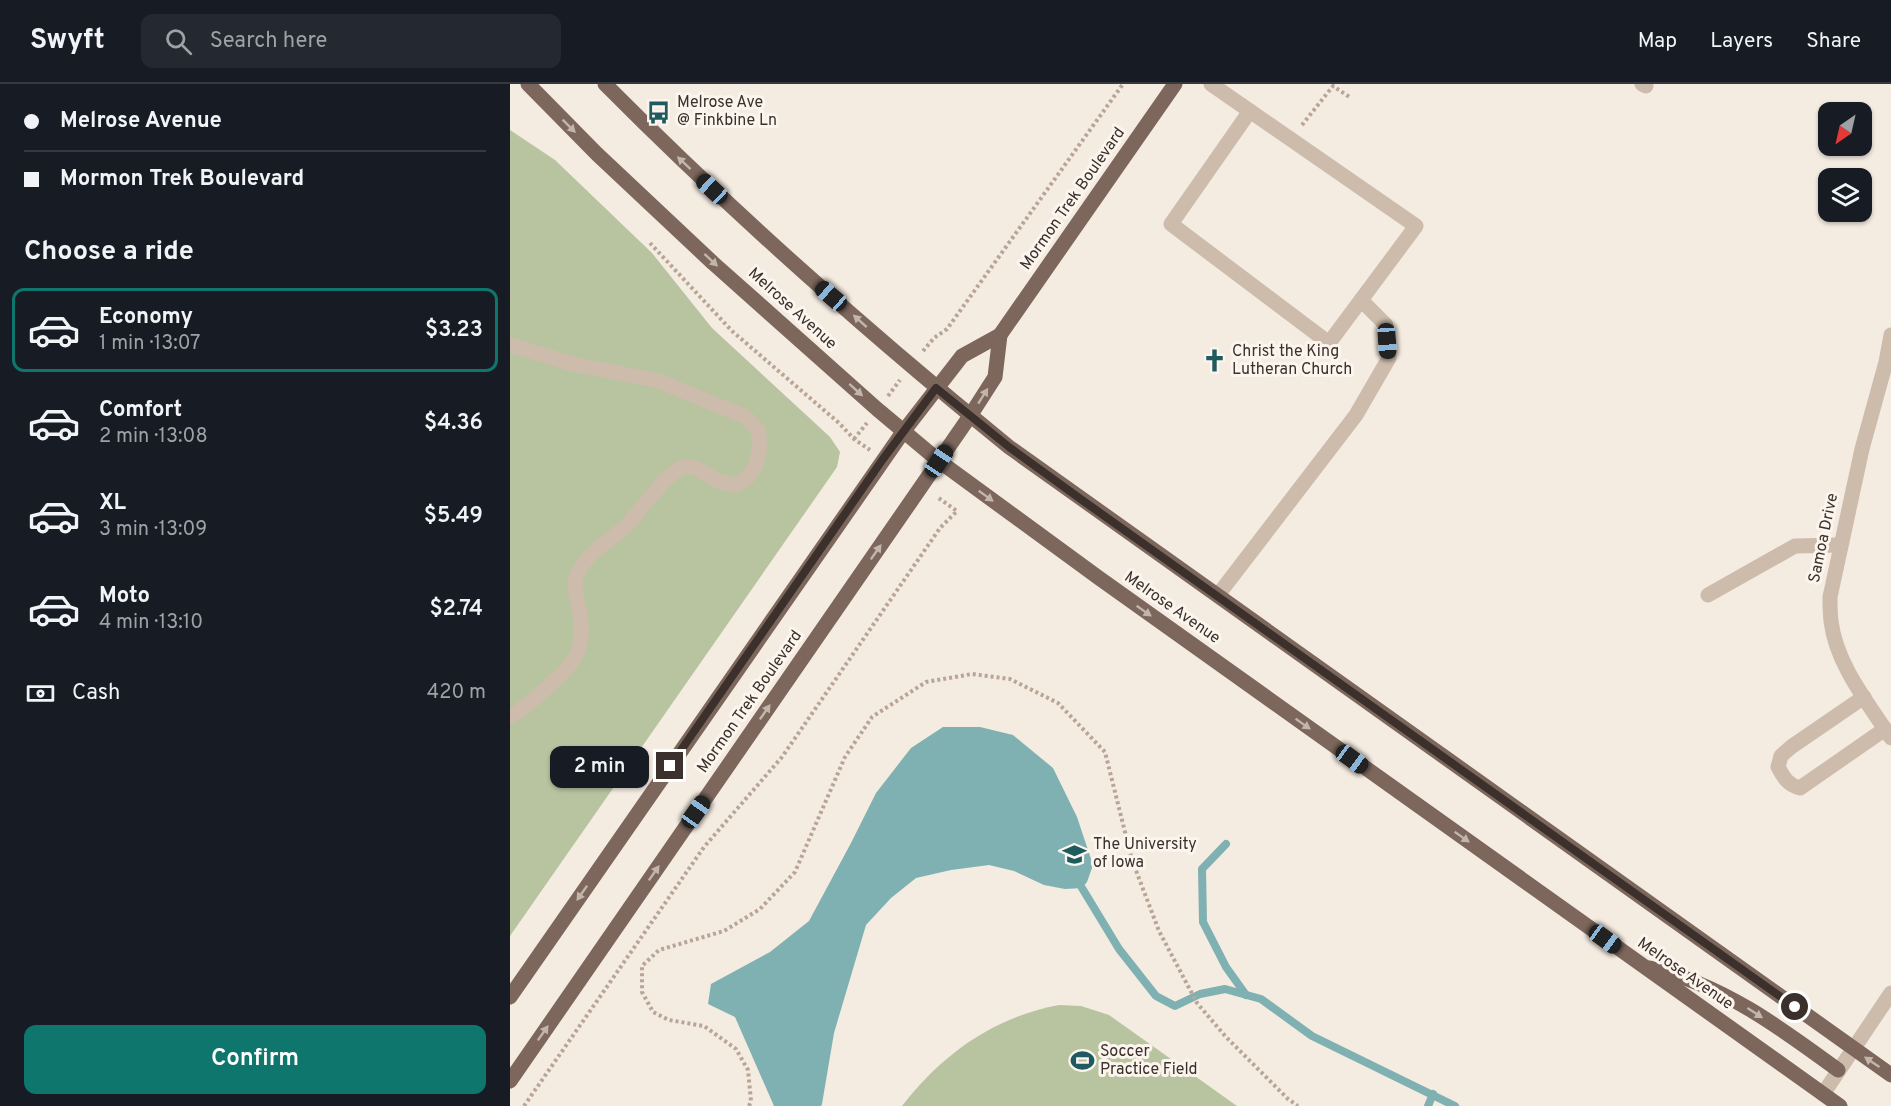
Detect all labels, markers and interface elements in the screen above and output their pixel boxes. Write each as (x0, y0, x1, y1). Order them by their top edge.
search box (141, 14, 561, 68)
text: Swyft (30, 23, 105, 59)
icon: search (162, 25, 195, 58)
text: Search here (210, 28, 327, 55)
text: Map (1638, 28, 1677, 55)
text: Layers (1710, 28, 1773, 55)
text: Share (1806, 28, 1861, 55)
place label: Melrose Ave @ Finkbine Ln (677, 93, 777, 131)
bus stop icon: Melrose Ave @ Finkbine Ln (646, 99, 672, 125)
north arrow (1818, 102, 1872, 156)
map controls (1818, 102, 1872, 222)
text: Melrose Avenue (60, 108, 222, 135)
one-way arrow (562, 118, 576, 132)
street label: Mormon Trek Boulevard (1016, 124, 1130, 274)
one-way arrow (677, 156, 691, 170)
text: Mormon Trek Boulevard (60, 166, 304, 193)
button: layers (1818, 168, 1872, 222)
car (693, 170, 731, 208)
text: Choose a ride (24, 235, 194, 269)
one-way arrow (703, 253, 718, 267)
street label: Melrose Avenue (743, 264, 841, 354)
car (812, 277, 850, 315)
icon: car (27, 303, 81, 357)
text: Economy (99, 304, 193, 331)
one-way arrow (853, 315, 868, 328)
text: $3.23 (425, 317, 483, 344)
car (1377, 322, 1397, 360)
text: 1 min · 13:07 (99, 331, 201, 357)
place label: Christ the King Lutheran Church (1232, 342, 1352, 380)
church icon: Christ the King Lutheran Church (1201, 348, 1227, 374)
one-way arrow (848, 383, 863, 397)
one-way arrow (977, 388, 988, 404)
icon: car (27, 396, 81, 450)
text: Comfort (99, 397, 182, 424)
text: $4.36 (424, 410, 483, 437)
text: 2 min · 13:08 (99, 424, 208, 450)
car (921, 441, 957, 481)
icon: car (27, 489, 81, 543)
text: XL (99, 490, 126, 517)
one-way arrow (978, 490, 994, 502)
street label: Samoa Drive (1805, 491, 1843, 585)
text: $5.49 (424, 503, 483, 530)
text: 3 min · 13:09 (99, 517, 207, 543)
one-way arrow (870, 544, 882, 560)
street label: Melrose Avenue (1120, 567, 1224, 649)
icon: car (27, 582, 81, 636)
text: Moto (99, 583, 150, 610)
text: $2.74 (429, 596, 483, 623)
one-way arrow (1135, 605, 1151, 617)
text: 4 min · 13:10 (99, 610, 203, 636)
street label: Mormon Trek Boulevard (693, 627, 807, 777)
icon: cash (24, 677, 57, 710)
text: Cash (72, 680, 121, 707)
text: 420 m (427, 680, 486, 706)
one-way arrow (759, 704, 770, 720)
one-way arrow (1294, 718, 1310, 730)
car (1332, 741, 1372, 777)
callout: 2 min (550, 745, 649, 787)
route end (656, 752, 683, 779)
text: 2 min (574, 754, 625, 780)
car (678, 792, 714, 832)
one-way arrow (1453, 831, 1469, 843)
place label: The University of Iowa (1093, 835, 1197, 873)
school or university icon: The University of Iowa (1062, 841, 1088, 867)
one-way arrow (648, 865, 660, 881)
one-way arrow (576, 885, 588, 901)
car (1585, 921, 1625, 957)
street label: Melrose Avenue (1633, 933, 1737, 1015)
route start (1781, 993, 1808, 1020)
one-way arrow (1747, 1007, 1763, 1018)
button: Confirm (24, 1025, 486, 1094)
one-way arrow (537, 1025, 548, 1041)
place label: Soccer Practice Field (1100, 1042, 1198, 1080)
sports icon: Soccer Practice Field (1069, 1048, 1095, 1074)
one-way arrow (1864, 1056, 1880, 1068)

